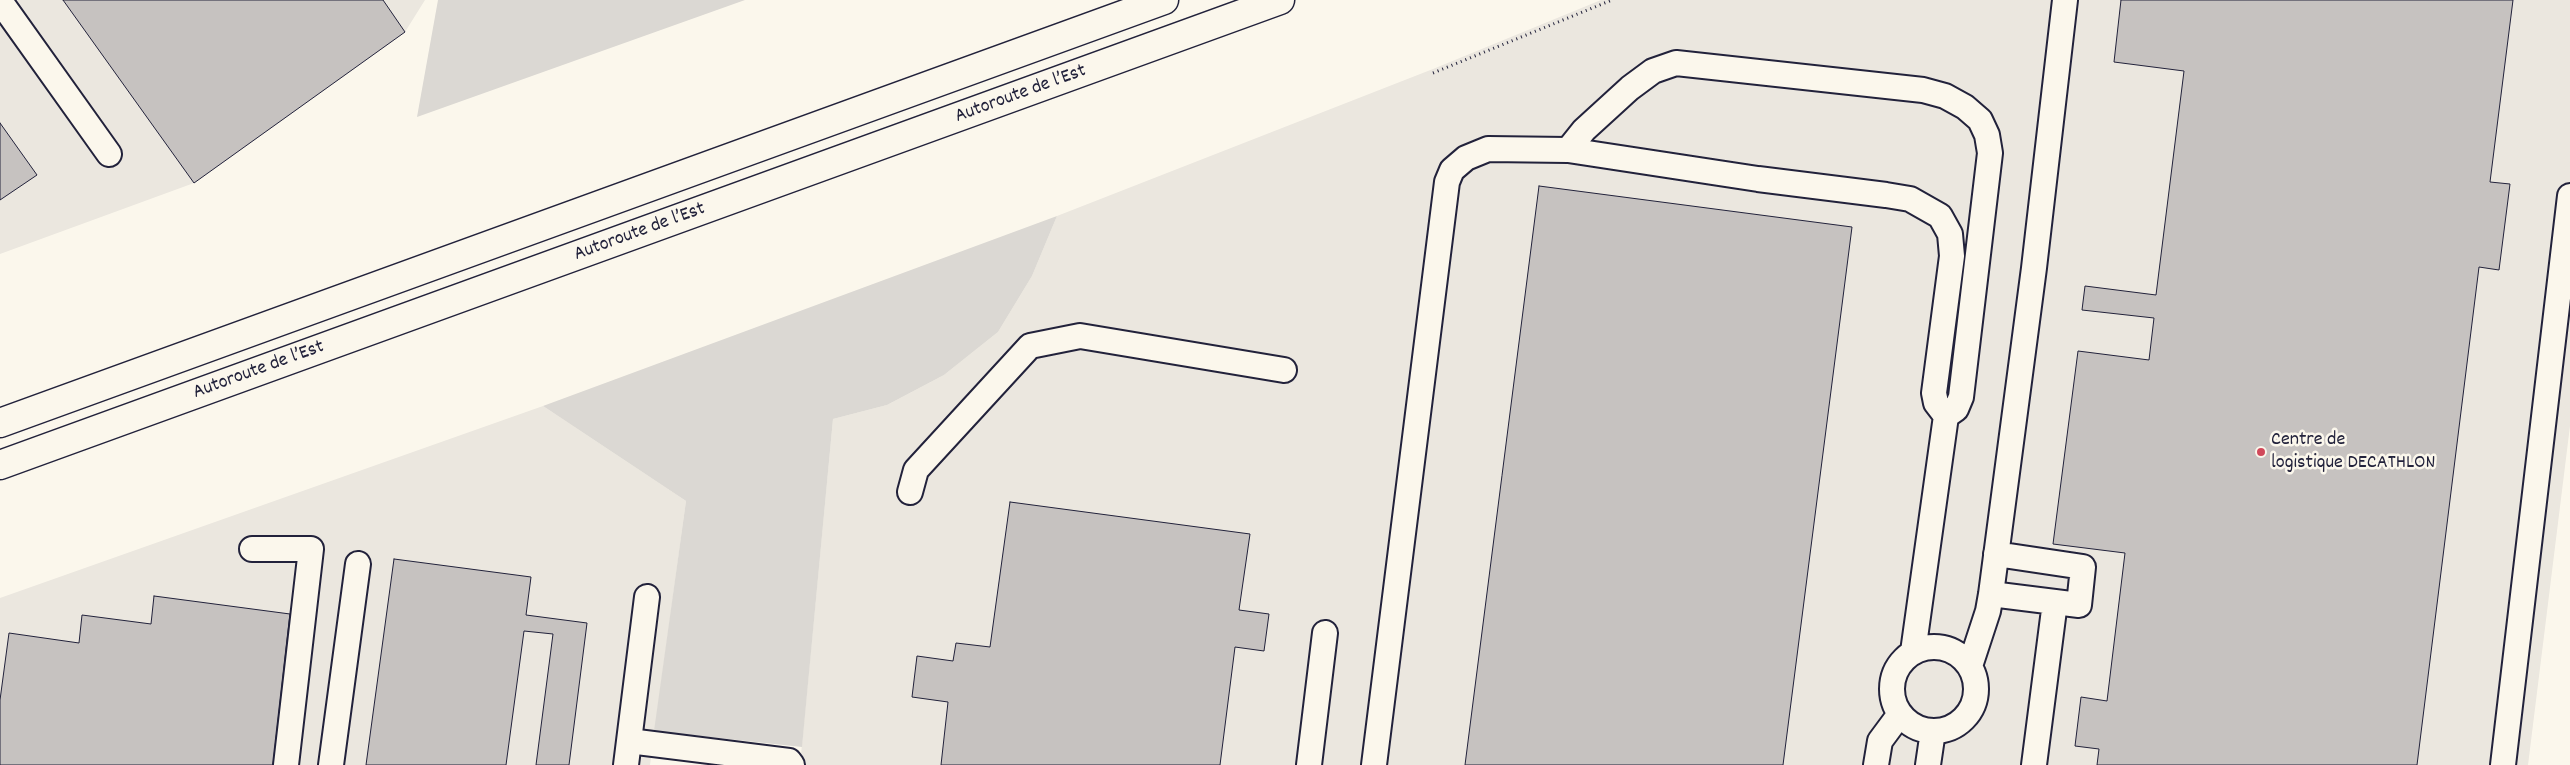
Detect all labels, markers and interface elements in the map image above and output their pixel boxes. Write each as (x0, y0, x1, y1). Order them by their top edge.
street label: Autoroute de l’Est (952, 60, 1090, 130)
street label: Autoroute de l’Est (571, 198, 709, 268)
street label: Autoroute de l’Est (190, 336, 328, 406)
place label: Centre de logistique DECATHLON (2271, 429, 2435, 476)
marker: Centre de logistique DECATHLON (2255, 446, 2267, 458)

